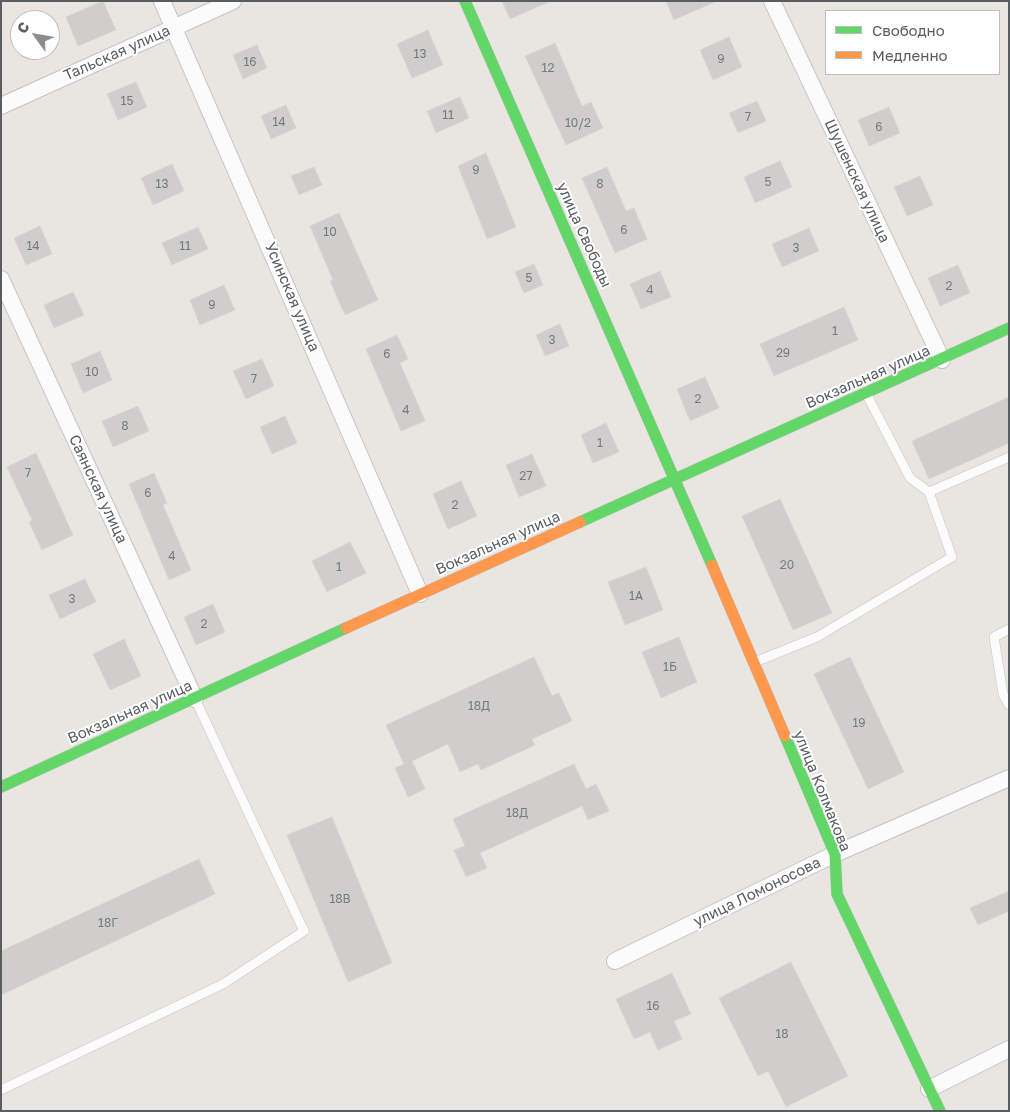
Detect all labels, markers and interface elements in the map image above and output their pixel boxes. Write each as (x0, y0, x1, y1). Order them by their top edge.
north arrow (10, 10, 60, 60)
legend (825, 10, 1000, 75)
text: С (13, 19, 33, 36)
street label: Тальская улица (61, 21, 173, 85)
text: Свободно (872, 21, 945, 39)
text: Медленно (872, 46, 948, 64)
house number: 13 (414, 47, 426, 61)
house number: 9 (717, 52, 725, 66)
house number: 16 (243, 55, 257, 69)
house number: 12 (542, 61, 554, 75)
house number: 15 (121, 94, 133, 108)
house number: 11 (442, 108, 454, 122)
house number: 7 (745, 110, 751, 124)
house number: 14 (272, 115, 286, 129)
house number: 10/2 (565, 116, 591, 130)
street label: Шушенская улица (820, 116, 894, 246)
house number: 6 (875, 120, 883, 134)
house number: 9 (472, 163, 480, 177)
house number: 5 (765, 175, 771, 189)
house number: 13 (156, 177, 168, 191)
house number: 8 (596, 177, 604, 191)
street label: улица Свободы (553, 180, 615, 290)
house number: 6 (620, 223, 628, 237)
house number: 10 (323, 225, 337, 239)
house number: 14 (26, 239, 40, 253)
house number: 11 (179, 239, 191, 253)
street label: Усинская улица (261, 240, 323, 354)
house number: 3 (792, 241, 800, 255)
house number: 5 (526, 271, 532, 285)
house number: 2 (946, 279, 952, 293)
house number: 4 (646, 283, 654, 297)
house number: 9 (208, 298, 216, 312)
house number: 1 (832, 324, 838, 338)
house number: 3 (548, 333, 556, 347)
street label: Вокзальная улица (803, 341, 933, 413)
house number: 29 (776, 346, 790, 360)
house number: 6 (383, 347, 391, 361)
house number: 10 (85, 365, 99, 379)
house number: 7 (251, 372, 257, 386)
house number: 2 (695, 392, 701, 406)
house number: 4 (402, 403, 410, 417)
house number: 8 (121, 419, 129, 433)
street label: Саянская улица (65, 432, 131, 546)
house number: 1 (597, 436, 603, 450)
house number: 7 (25, 466, 31, 480)
house number: 27 (519, 469, 533, 483)
house number: 6 (144, 486, 152, 500)
house number: 2 (452, 498, 458, 512)
street label: Вокзальная улица (433, 507, 563, 579)
house number: 4 (168, 549, 176, 563)
house number: 20 (780, 558, 794, 572)
house number: 1 (336, 560, 342, 574)
house number: 1А (629, 589, 643, 603)
house number: 3 (68, 592, 76, 606)
house number: 2 (201, 617, 207, 631)
house number: 1Б (663, 660, 677, 674)
street label: Вокзальная улица (65, 676, 195, 748)
house number: 18Д (468, 699, 490, 713)
house number: 19 (852, 716, 866, 730)
street label: улица Колмакова (789, 728, 855, 854)
house number: 18Д (506, 806, 528, 820)
street label: улица Ломоносова (690, 853, 824, 931)
house number: 18В (329, 892, 351, 906)
house number: 18Г (98, 916, 118, 930)
house number: 16 (646, 999, 660, 1013)
house number: 18 (775, 1027, 789, 1041)

